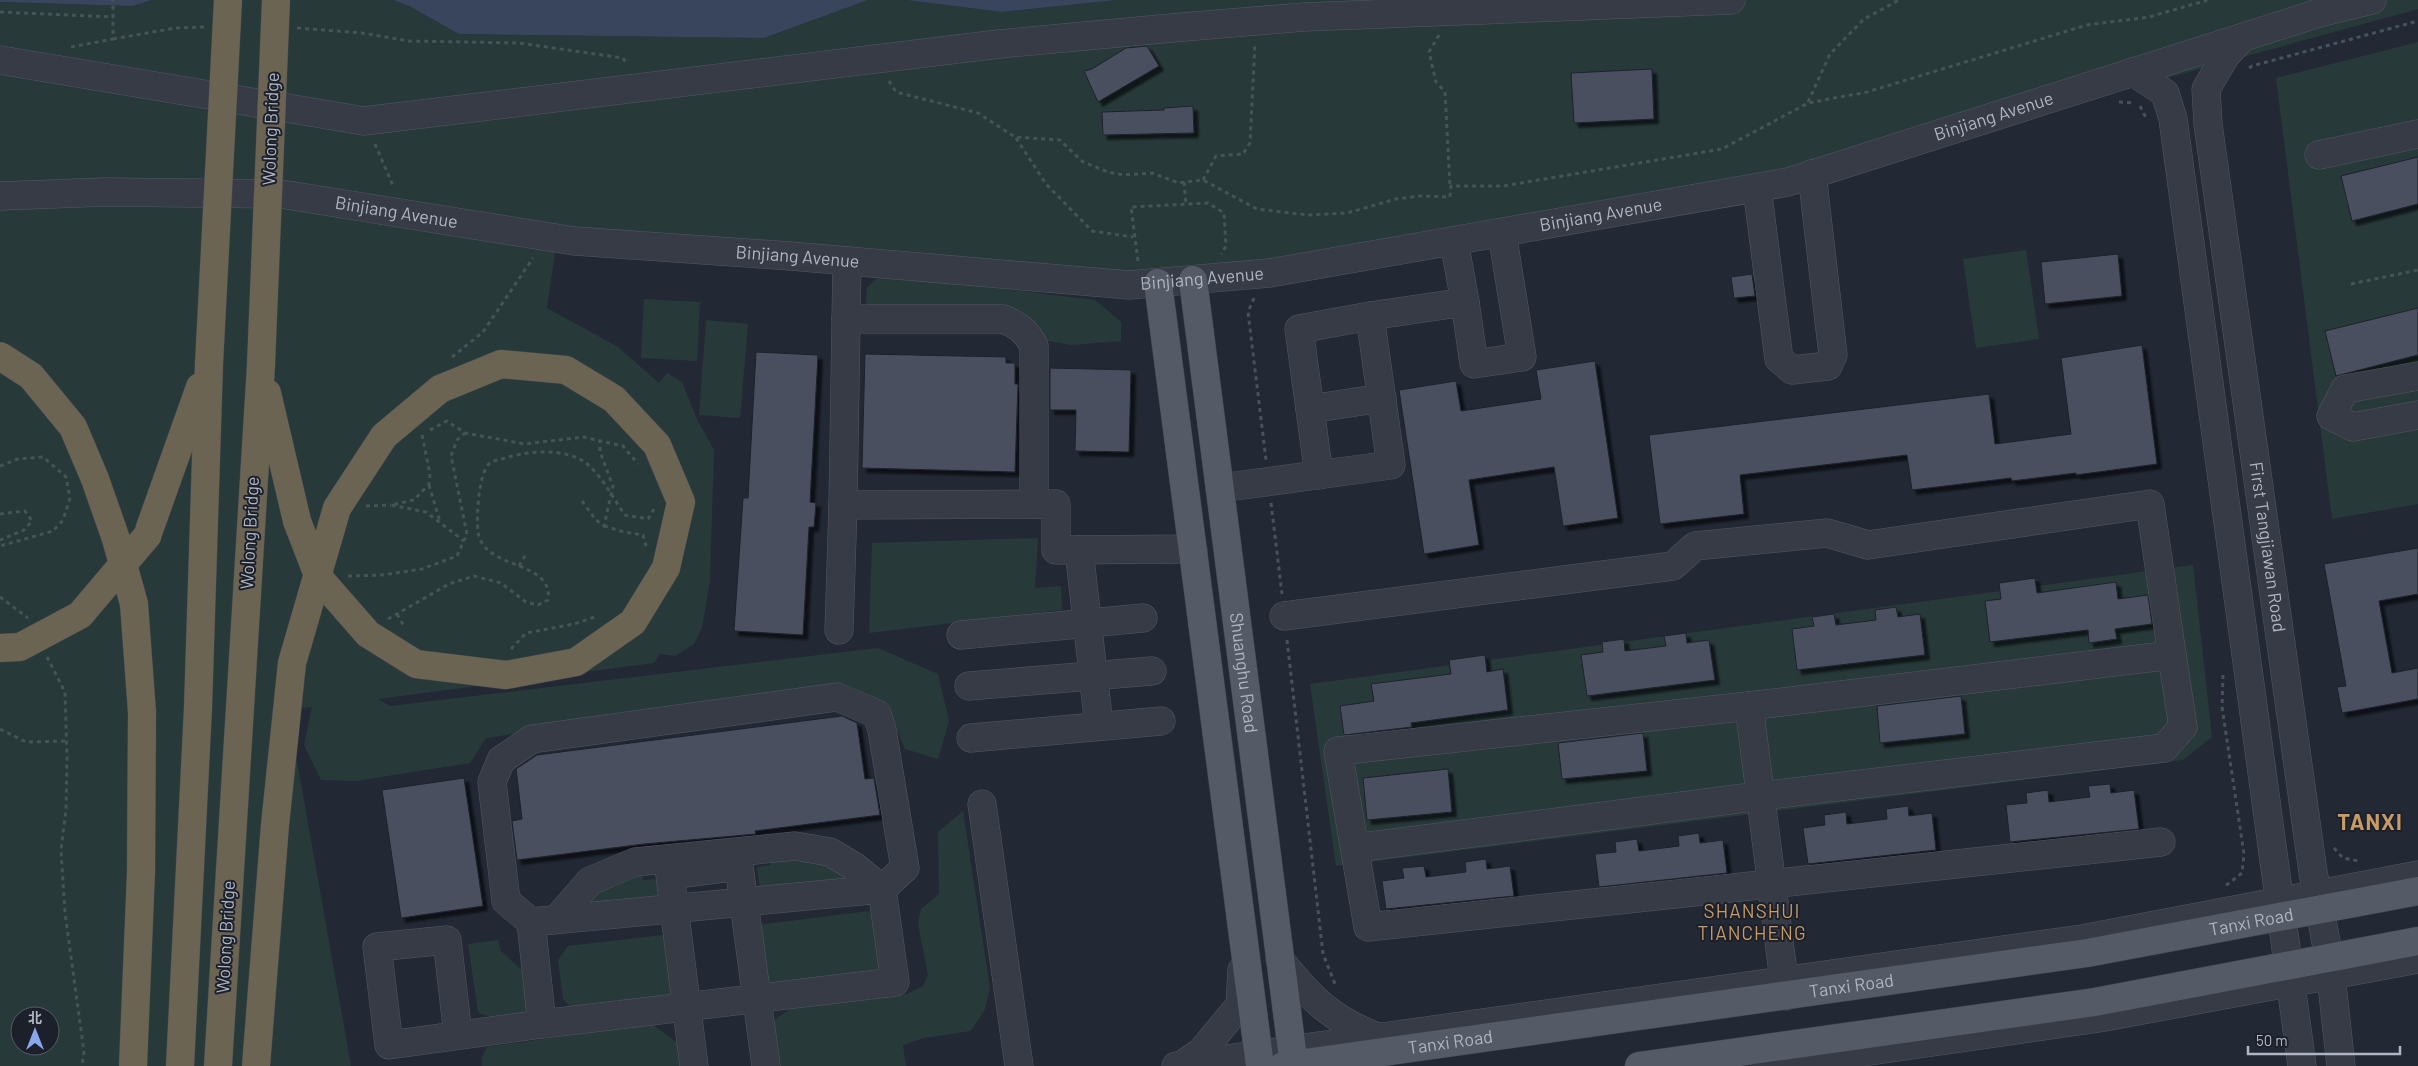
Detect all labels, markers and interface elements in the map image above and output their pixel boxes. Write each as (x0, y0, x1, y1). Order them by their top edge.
street label: Wolong Bridge (257, 72, 283, 186)
street label: Binjiang Avenue (1931, 86, 2056, 145)
street label: Binjiang Avenue (334, 191, 460, 232)
street label: Binjiang Avenue (1538, 192, 1664, 235)
street label: Binjiang Avenue (735, 240, 860, 272)
street label: Binjiang Avenue (1139, 262, 1265, 294)
street label: First Tangjiawan Road (2246, 460, 2291, 633)
street label: Wolong Bridge (235, 476, 263, 590)
street label: Shuanghu Road (1226, 611, 1263, 734)
district label: TANXI (2337, 808, 2403, 834)
street label: Wolong Bridge (211, 880, 239, 994)
district label: SHANSHUI TIANCHENG (1697, 899, 1807, 944)
street label: Tanxi Road (2207, 903, 2295, 940)
street label: Tanxi Road (1807, 968, 1895, 1002)
north arrow (10, 1006, 60, 1056)
text: 北 (28, 1009, 42, 1026)
scale bar (2248, 1024, 2400, 1056)
street label: Tanxi Road (1406, 1025, 1494, 1058)
text: 50 m (2256, 1031, 2288, 1049)

